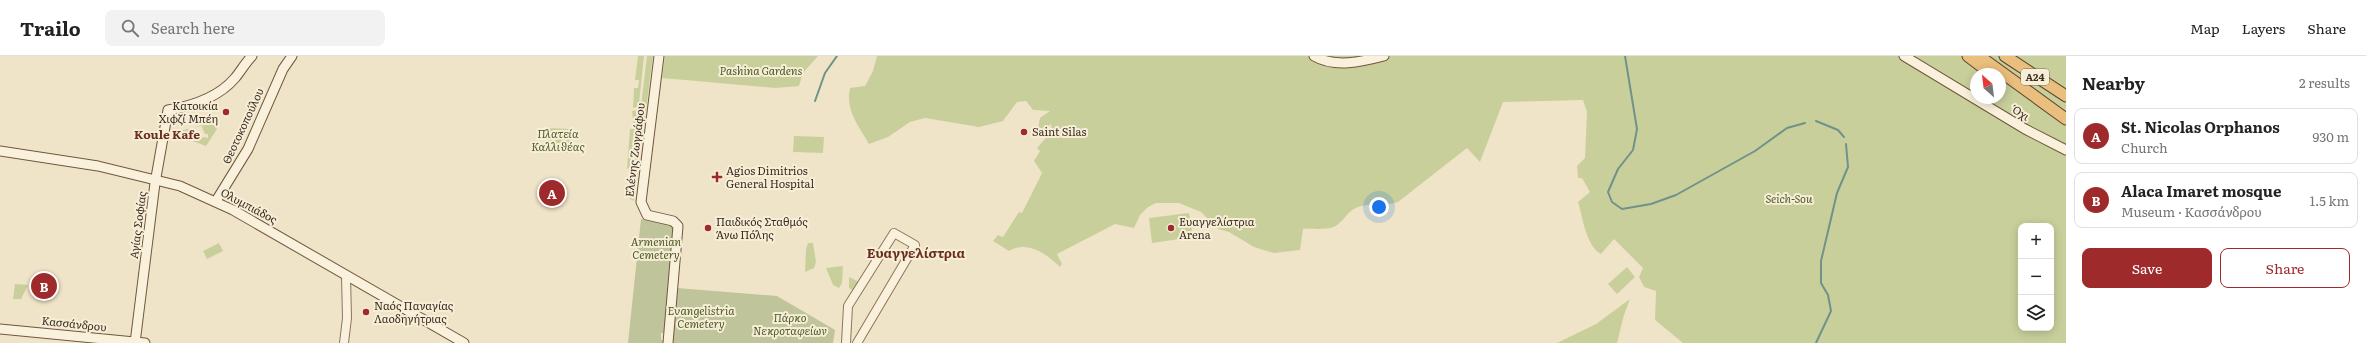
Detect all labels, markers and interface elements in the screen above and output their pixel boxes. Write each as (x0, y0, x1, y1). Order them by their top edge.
search box (105, 10, 385, 46)
text: Trailo (20, 14, 81, 42)
text: Search here (151, 16, 235, 39)
icon: search (119, 17, 141, 39)
text: Map (2190, 18, 2220, 38)
text: Layers (2242, 18, 2285, 38)
text: Share (2307, 18, 2346, 38)
park label: Pashina Gardens (720, 62, 803, 78)
north arrow (1970, 68, 2006, 104)
road number: Α24 (2021, 69, 2049, 85)
text: Nearby (2082, 70, 2145, 95)
text: 2 results (2299, 73, 2350, 92)
street label: Θεοτοκοπούλου (217, 85, 267, 166)
place label: Κατοικία Χιφζί Μπέη (159, 97, 218, 126)
street label: Όχι (2008, 100, 2034, 124)
street label: Ελένης Ζωγράφου (620, 102, 648, 198)
marker: Κατοικία Χιφζί Μπέη (221, 107, 231, 117)
text: St. Nicolas Orphanos (2121, 115, 2280, 138)
place label: Saint Silas (1032, 123, 1086, 139)
district label: Koule Kafe (134, 125, 200, 143)
park label: Πλατεία Καλλιθέας (531, 125, 585, 154)
marker: Saint Silas (1019, 127, 1029, 137)
text: A (2091, 127, 2101, 146)
text: 930 m (2312, 127, 2349, 146)
text: Church (2121, 138, 2168, 157)
place label: Agios Dimitrios General Hospital (726, 162, 814, 191)
marker: Agios Dimitrios General Hospital (711, 171, 723, 183)
pin: A (539, 178, 565, 208)
text: Alaca Imaret mosque (2121, 179, 2281, 202)
street label: Ολυμπιάδος (218, 184, 281, 227)
street label: Αγίας Σοφίας (125, 190, 149, 260)
park label: Seich-Sou (1766, 190, 1813, 206)
text: B (2092, 191, 2100, 210)
text: 1.5 km (2310, 191, 2349, 210)
your location (1369, 197, 1389, 217)
text: Museum · Κασσάνδρου (2121, 202, 2262, 221)
place label: Παιδικός Σταθμός Άνω Πόλης (716, 213, 808, 242)
place label: Ευαγγελίστρια Arena (1179, 213, 1255, 242)
marker: Παιδικός Σταθμός Άνω Πόλης (703, 223, 713, 233)
marker: Ευαγγελίστρια Arena (1166, 223, 1176, 233)
map controls (2018, 223, 2054, 331)
button: + (2018, 223, 2054, 259)
park label: Armenian Cemetery (631, 233, 682, 262)
district label: Ευαγγελίστρια (867, 243, 966, 262)
button: Save (2082, 248, 2212, 288)
button: Share (2220, 248, 2350, 288)
button: − (2018, 259, 2054, 295)
pin: B (31, 271, 57, 301)
button: layers (2018, 295, 2054, 331)
place label: Ναός Παναγίας Λαοδηγήτριας (374, 297, 454, 326)
park label: Evangelistria Cemetery (667, 302, 735, 331)
marker: Ναός Παναγίας Λαοδηγήτριας (361, 307, 371, 317)
park label: Πάρκο Νεκροταφείων (753, 309, 827, 338)
street label: Κασσάνδρου (41, 312, 107, 334)

